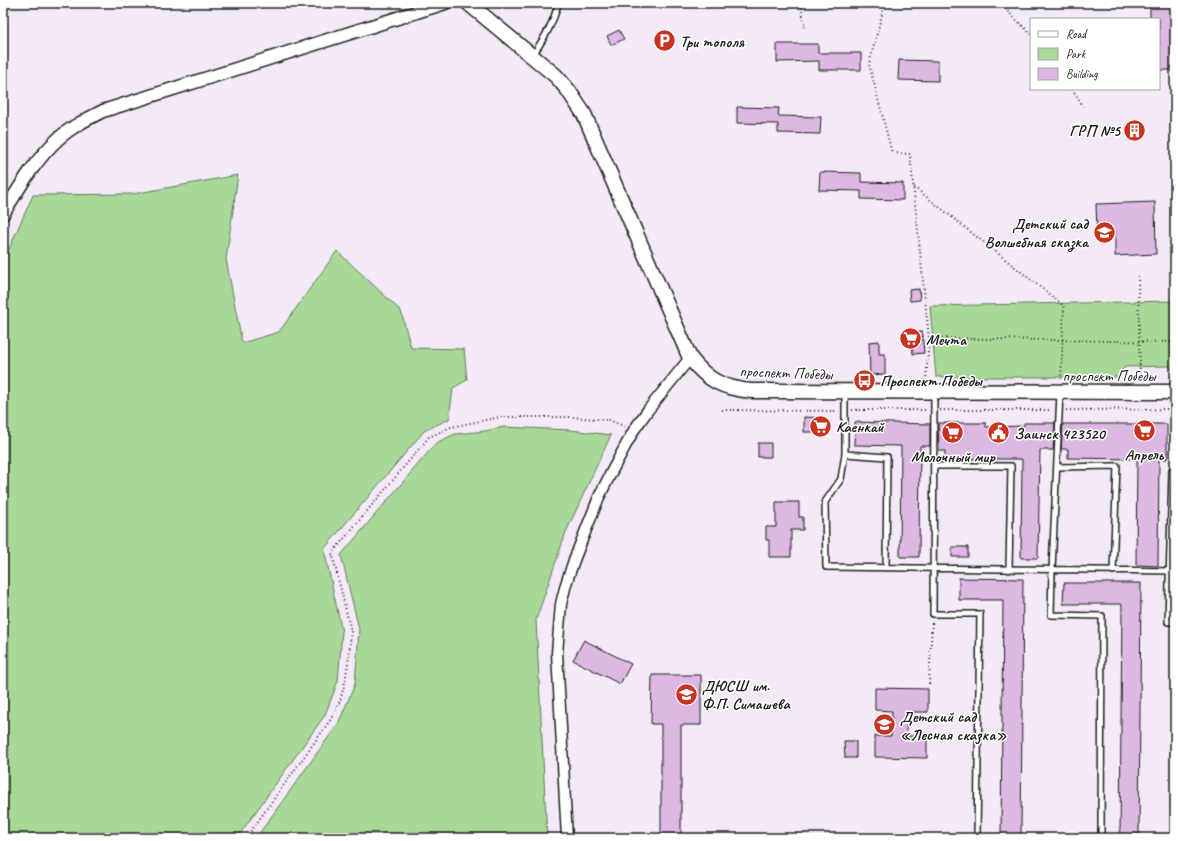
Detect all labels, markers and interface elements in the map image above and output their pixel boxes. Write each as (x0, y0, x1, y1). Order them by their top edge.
legend (1030, 18, 1160, 90)
text: Road (1066, 26, 1088, 42)
parking icon: Три тополя (652, 28, 678, 54)
place label: Три тополя (680, 32, 745, 52)
text: Park (1066, 46, 1087, 62)
text: Building (1066, 66, 1098, 82)
building icon: ГРП №5 (1122, 117, 1148, 143)
place label: ГРП №5 (1069, 121, 1122, 141)
place label: Детский сад Волшебная сказка (985, 214, 1090, 252)
school or university icon: Детский сад Волшебная сказка (1091, 219, 1117, 245)
supermarket icon: Мечта (898, 326, 924, 352)
place label: Мечта (926, 330, 967, 350)
street label: проспект Победы (739, 361, 834, 385)
street label: проспект Победы (1063, 366, 1157, 386)
bus stop icon: Проспект Победы (852, 367, 878, 393)
place label: Проспект Победы (880, 371, 983, 391)
supermarket icon: Каенкай (807, 413, 833, 439)
place label: Каенкай (836, 417, 885, 437)
supermarket icon: Апрель (1131, 417, 1157, 443)
supermarket icon: Молочный мир (940, 420, 966, 446)
public building icon: Заинск 423520 (986, 420, 1012, 446)
place label: Заинск 423520 (1014, 424, 1107, 444)
place label: Апрель (1125, 445, 1165, 465)
place label: Молочный мир (911, 447, 996, 467)
place label: ДЮСШ им. Ф.П. Симашева (702, 676, 791, 714)
school or university icon: ДЮСШ им. Ф.П. Симашева (674, 681, 700, 707)
place label: Детский сад «Лесная сказка» (900, 707, 1007, 745)
school or university icon: Детский сад «Лесная сказка» (872, 712, 898, 738)

